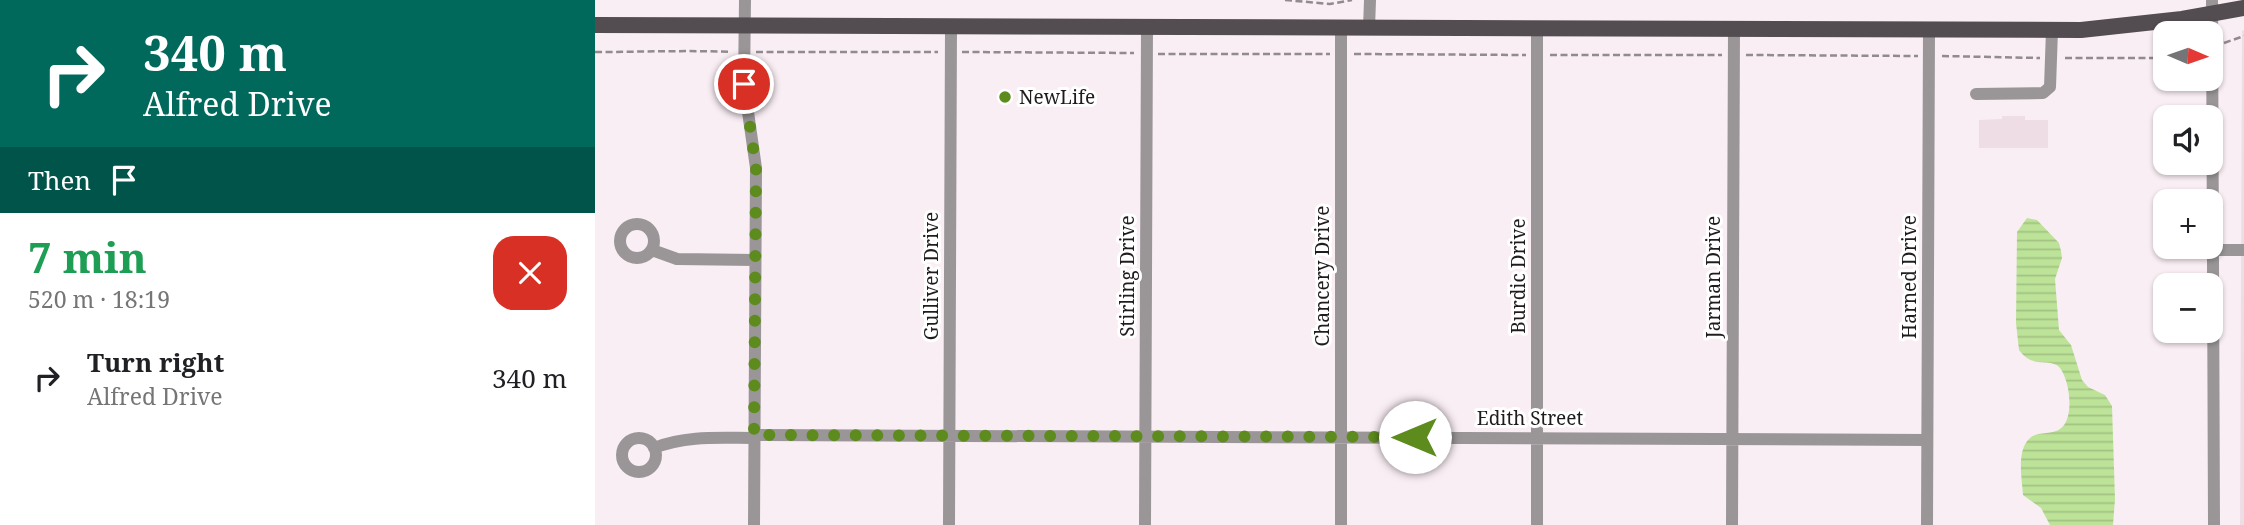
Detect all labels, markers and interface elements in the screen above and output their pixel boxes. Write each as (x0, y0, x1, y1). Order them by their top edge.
text: 340 m (143, 19, 287, 85)
north arrow (2153, 21, 2223, 91)
map controls (2153, 21, 2223, 343)
icon: right (28, 28, 119, 119)
pin (714, 54, 774, 114)
icon: arrive (725, 65, 763, 103)
text: Alfred Drive (143, 82, 332, 125)
place label: NewLife (1019, 84, 1095, 110)
marker: NewLife (997, 89, 1013, 105)
button: sound (2153, 105, 2223, 175)
icon: arrive (105, 161, 143, 199)
text: Then (28, 162, 91, 198)
button: + (2153, 189, 2223, 259)
street label: Chancery Drive (1309, 206, 1335, 346)
street label: Gulliver Drive (918, 212, 944, 340)
street label: Stirling Drive (1114, 215, 1140, 337)
street label: Harned Drive (1896, 215, 1922, 339)
street label: Jarman Drive (1700, 216, 1726, 339)
street label: Burdic Drive (1505, 218, 1531, 334)
text: 7 min (28, 228, 147, 285)
button: close (493, 236, 567, 310)
button: − (2153, 273, 2223, 343)
text: 520 m · 18:19 (28, 283, 170, 315)
text: Turn right (87, 344, 224, 380)
icon: right (28, 359, 66, 397)
text: 340 m (492, 360, 567, 396)
text: Alfred Drive (87, 380, 223, 412)
position arrow (1378, 400, 1452, 474)
street label: Edith Street (1477, 405, 1583, 431)

